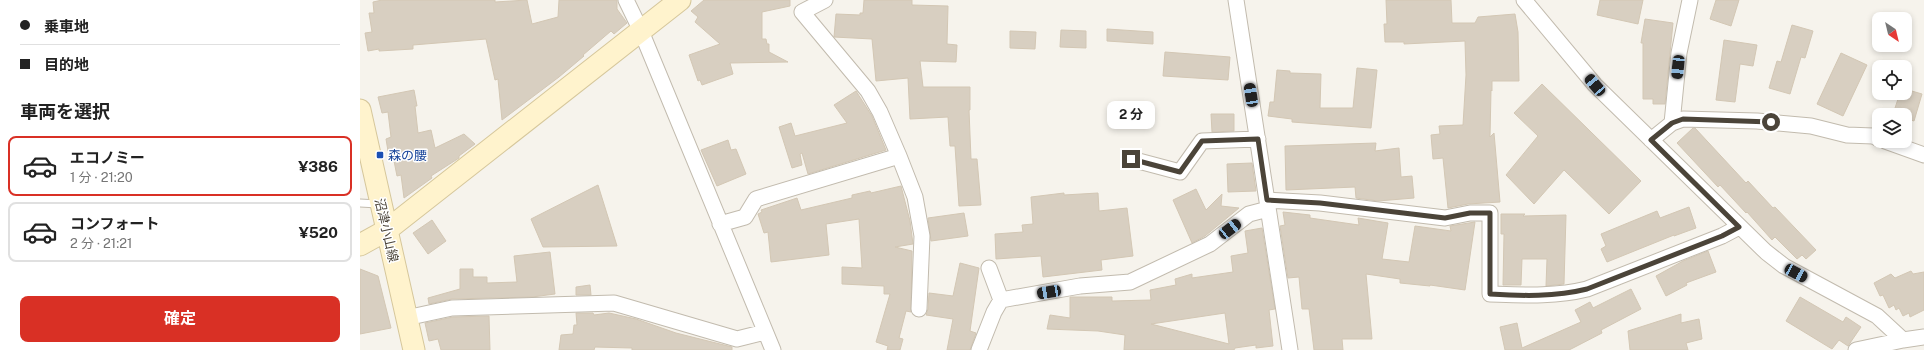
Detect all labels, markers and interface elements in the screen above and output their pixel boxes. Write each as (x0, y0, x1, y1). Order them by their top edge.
north arrow (1872, 12, 1912, 52)
map controls (1872, 12, 1912, 148)
text: 乗車地 (44, 18, 89, 35)
car (1671, 54, 1685, 80)
text: 目的地 (44, 56, 89, 73)
button: locate (1872, 60, 1912, 100)
car (1583, 72, 1607, 98)
car (1243, 82, 1259, 108)
text: 車両を選択 (20, 101, 110, 122)
callout: 2 分 (1107, 101, 1155, 129)
text: 2 分 (1119, 107, 1143, 122)
button: layers (1872, 108, 1912, 148)
route start (1762, 113, 1780, 131)
icon: car (22, 148, 58, 184)
place label: 森の腰 (388, 148, 427, 163)
text: エコノミー (70, 149, 145, 166)
marker: 森の腰 (375, 150, 385, 160)
route end (1122, 150, 1140, 168)
text: ¥386 (298, 158, 338, 175)
text: 1 分 · 21:20 (70, 170, 133, 185)
street label: 沼津小山線 (372, 197, 401, 263)
icon: car (22, 214, 58, 250)
text: コンフォート (70, 215, 160, 232)
car (1217, 217, 1243, 241)
text: ¥520 (299, 224, 338, 241)
text: 2 分 · 21:21 (70, 236, 132, 251)
car (1783, 262, 1809, 284)
car (1036, 284, 1062, 300)
button: 確定 (20, 296, 340, 342)

